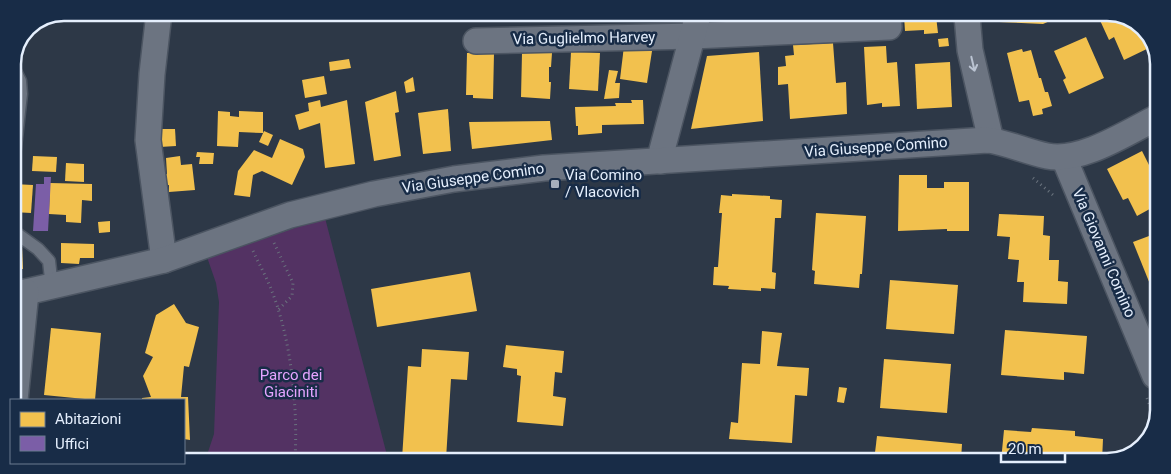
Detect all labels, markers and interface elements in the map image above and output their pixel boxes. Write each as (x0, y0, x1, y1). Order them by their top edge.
street label: Via Guglielmo Harvey (513, 28, 655, 48)
one-way arrow (969, 56, 978, 72)
street label: Via Giuseppe Comino (804, 133, 948, 161)
street label: Via Giuseppe Comino (401, 159, 545, 197)
place label: Via Comino / Vlacovich (565, 166, 642, 201)
marker: Via Comino / Vlacovich (549, 178, 561, 190)
street label: Via Giovanni Comino (1069, 186, 1139, 320)
park label: Parco dei Giaciniti (260, 366, 322, 401)
legend (10, 399, 185, 464)
text: Abitazioni (55, 410, 122, 428)
scale bar (1001, 432, 1065, 464)
text: Uffici (55, 435, 89, 453)
text: 20 m (1008, 440, 1042, 458)

